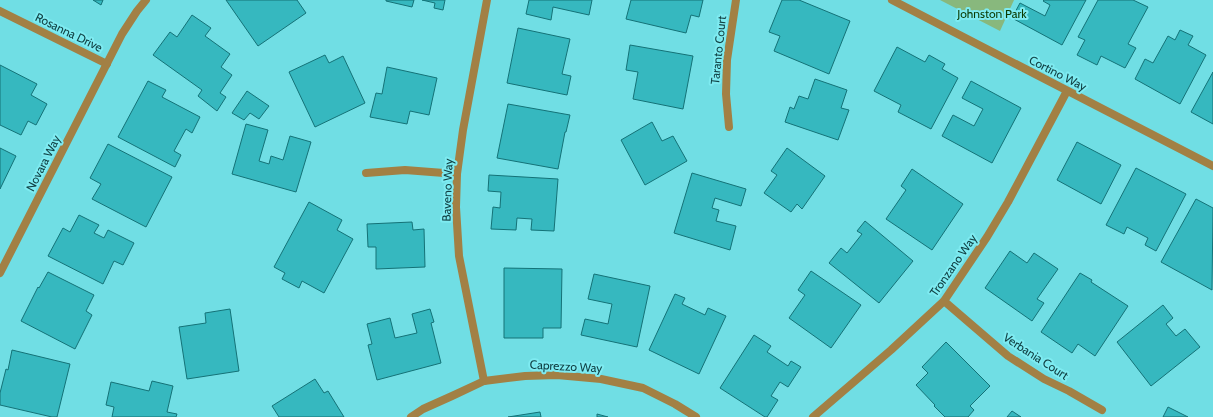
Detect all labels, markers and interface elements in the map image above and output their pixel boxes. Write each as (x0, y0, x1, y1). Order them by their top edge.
park label: Johnston Park (956, 6, 1027, 21)
street label: Rosanna Drive (33, 9, 105, 55)
street label: Taranto Court (707, 15, 729, 85)
street label: Cortino Way (1027, 52, 1089, 94)
street label: Novara Way (22, 132, 64, 194)
street label: Baveno Way (438, 158, 456, 222)
street label: Tronzano Way (926, 231, 980, 299)
street label: Verbania Court (1001, 329, 1071, 383)
street label: Caprezzo Way (529, 357, 603, 375)

